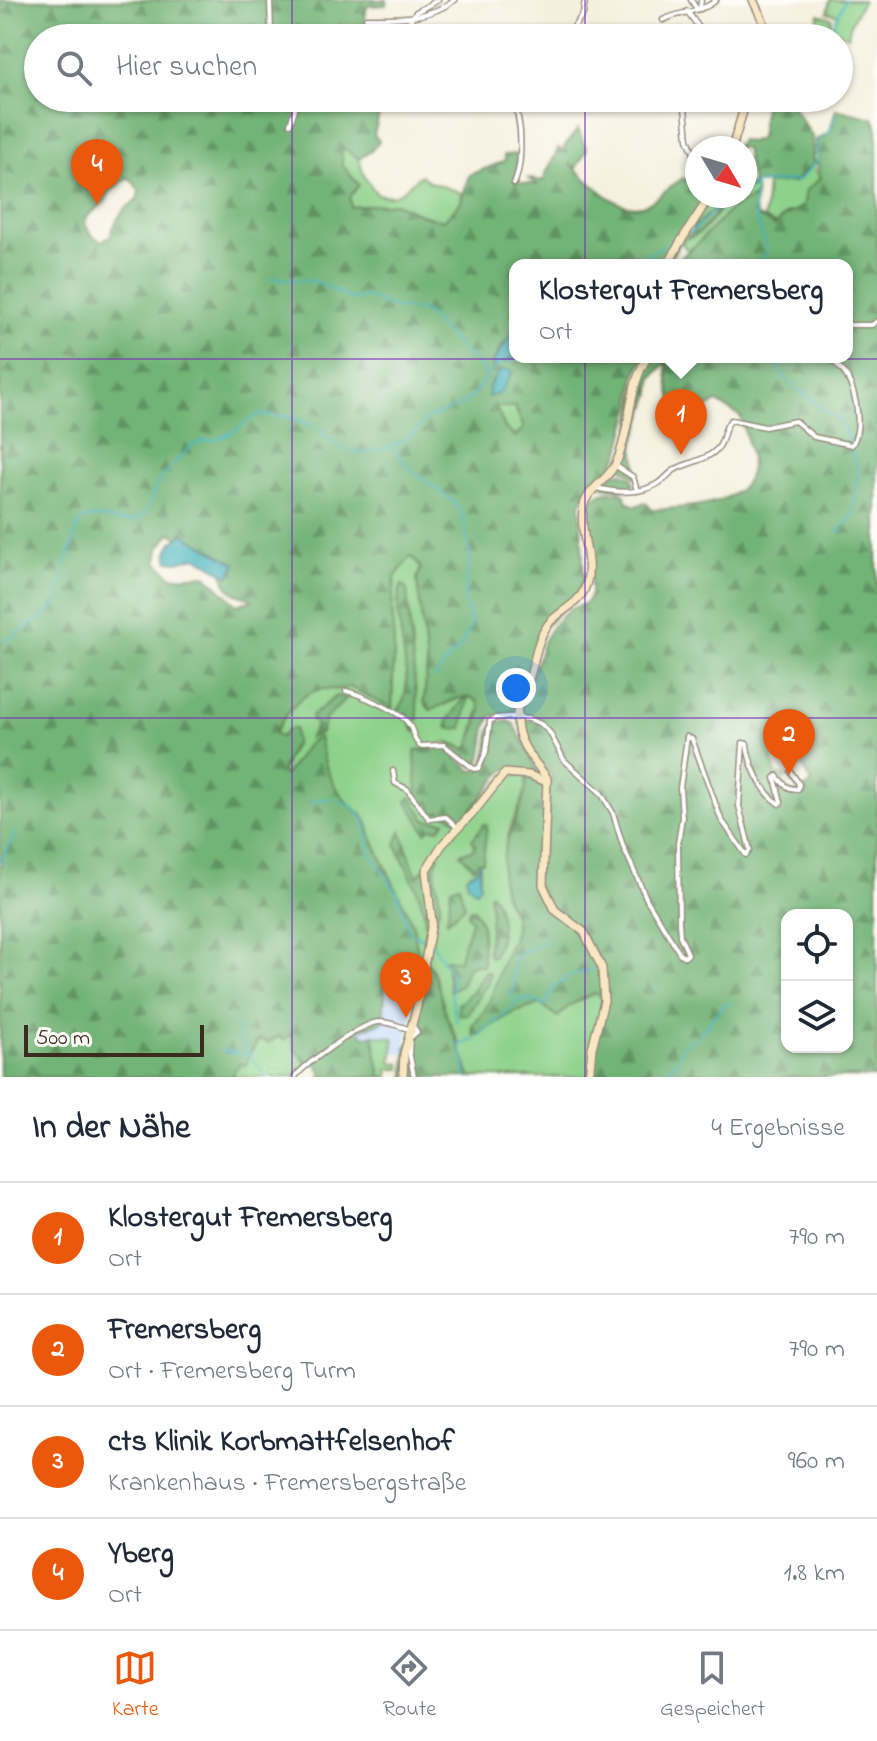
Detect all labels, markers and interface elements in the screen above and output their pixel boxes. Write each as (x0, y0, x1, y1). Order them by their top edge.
search box (24, 24, 853, 112)
icon: search (52, 46, 96, 90)
text: Hier suchen (116, 46, 257, 90)
north arrow (685, 136, 757, 208)
pin: 4 (71, 139, 123, 205)
popup (509, 259, 853, 363)
text: Klostergut Fremersberg (539, 270, 823, 314)
text: Ort (539, 314, 573, 352)
pin: 1 (655, 389, 707, 455)
your location (496, 668, 536, 708)
pin: 2 (763, 709, 815, 775)
map controls (781, 909, 853, 1053)
button: locate (781, 909, 853, 981)
pin: 3 (380, 952, 432, 1018)
button: layers (781, 981, 853, 1053)
scale bar (24, 1021, 204, 1057)
text: 500 m (36, 1023, 90, 1055)
text: In der Nähe (32, 1104, 190, 1154)
text: 4 Ergebnisse (711, 1110, 845, 1148)
text: Klostergut Fremersberg (108, 1197, 393, 1241)
text: 1 (54, 1219, 62, 1257)
text: 790 m (789, 1219, 845, 1257)
text: Ort (108, 1241, 142, 1279)
text: Fremersberg (108, 1309, 261, 1353)
text: 2 (52, 1331, 64, 1369)
text: 790 m (789, 1331, 845, 1369)
text: Ort · Fremersberg Turm (108, 1353, 356, 1391)
text: cts Klinik Korbmattfelsenhof (108, 1421, 455, 1465)
text: 3 (53, 1443, 63, 1481)
text: 960 m (788, 1443, 845, 1481)
text: Krankenhaus · Fremersbergstraße (108, 1465, 466, 1503)
text: Yberg (108, 1533, 174, 1577)
text: 4 (53, 1555, 63, 1593)
text: 1.8 km (784, 1555, 845, 1593)
text: Ort (108, 1577, 142, 1615)
tab: Karte (112, 1646, 159, 1726)
tab: Route (383, 1646, 436, 1726)
tab: Gespeichert (660, 1646, 765, 1726)

